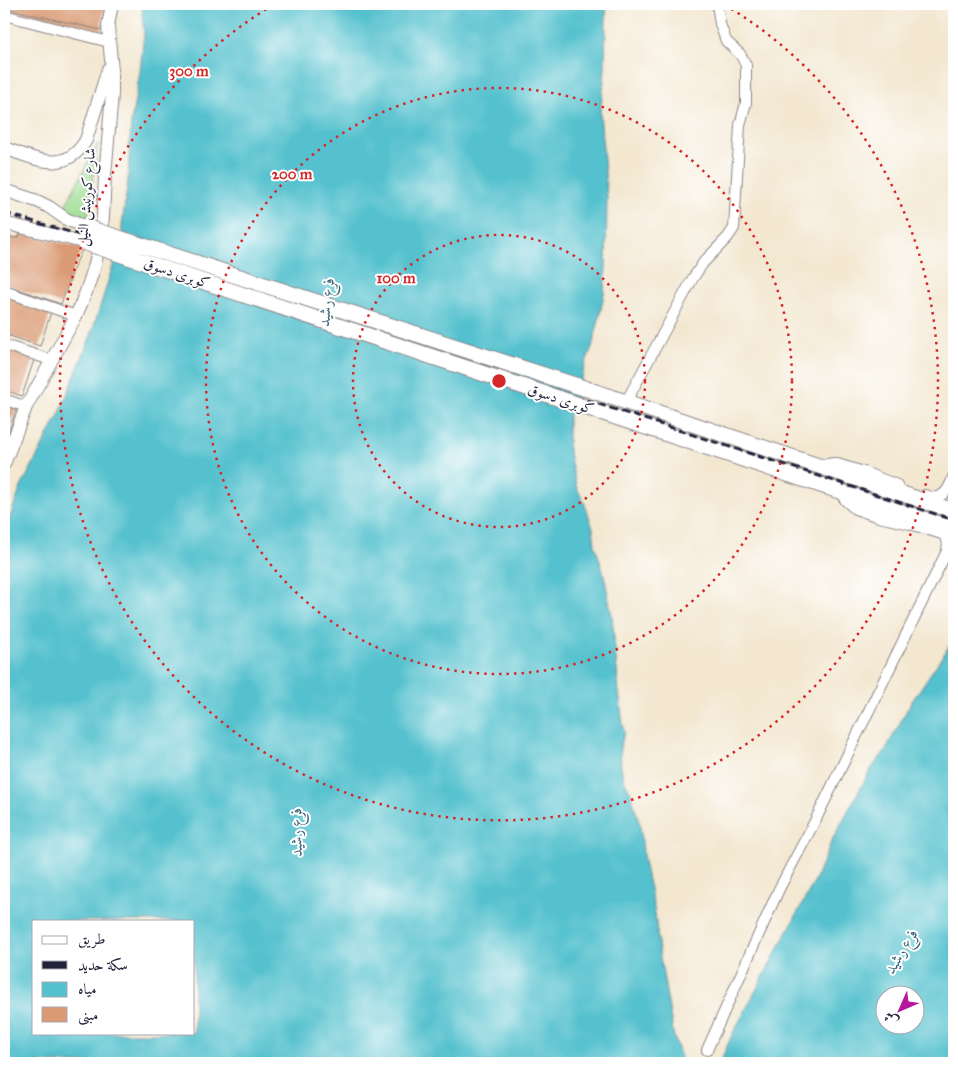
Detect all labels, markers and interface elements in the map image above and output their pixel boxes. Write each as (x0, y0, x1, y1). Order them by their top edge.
text: 300 m (169, 62, 209, 81)
street label: شارع كورنيش النيل (73, 147, 103, 247)
text: 200 m (272, 165, 313, 183)
street label: كوبرى دسوق (141, 254, 213, 292)
text: 100 m (376, 269, 416, 287)
water label: فرع رشيد (314, 277, 342, 328)
centre of rings (490, 372, 508, 390)
street label: كوبرى دسوق (525, 380, 597, 418)
water label: فرع رشيد (286, 807, 310, 857)
legend (32, 920, 195, 1034)
water label: فرع رشيد (880, 925, 925, 979)
text: طريق (78, 930, 105, 949)
text: سكة حديد (78, 956, 128, 974)
text: مياه (78, 980, 96, 998)
north arrow (876, 984, 926, 1034)
text: مبنى (78, 1006, 98, 1026)
text: ش (880, 1008, 902, 1030)

